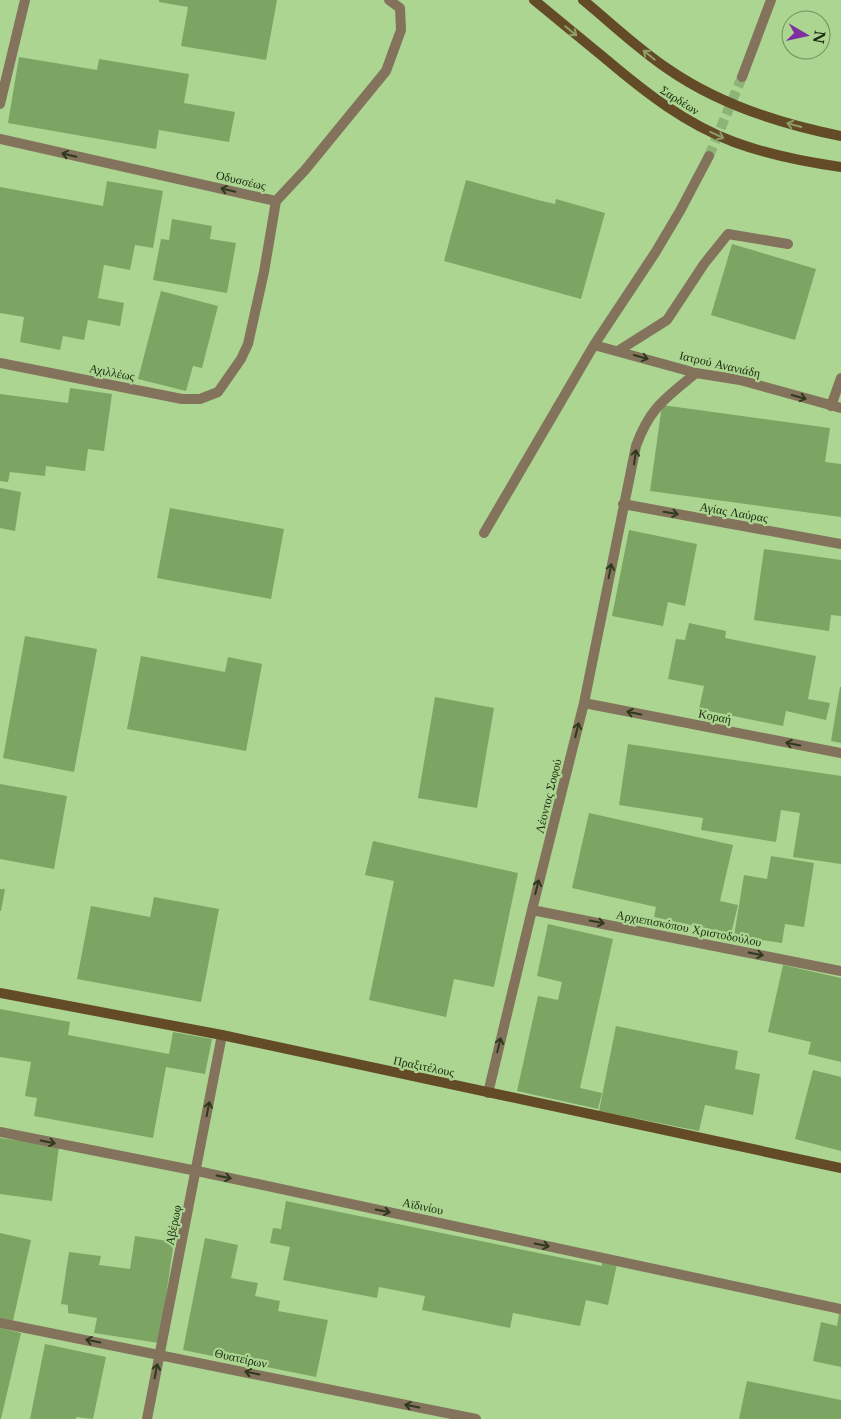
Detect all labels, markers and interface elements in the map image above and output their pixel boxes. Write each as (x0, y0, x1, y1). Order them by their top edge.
north arrow (781, 10, 831, 60)
one-way arrow (565, 25, 578, 37)
text: N (809, 29, 829, 45)
one-way arrow (642, 49, 655, 60)
street label: Σαρδέων (658, 82, 703, 118)
one-way arrow (786, 119, 802, 129)
one-way arrow (710, 130, 725, 140)
one-way arrow (62, 150, 78, 159)
street label: Οδυσσέως (215, 167, 268, 193)
one-way arrow (221, 185, 237, 194)
street label: Ιατρού Ανανιάδη (678, 347, 762, 381)
one-way arrow (633, 353, 649, 363)
street label: Αχιλλέως (88, 360, 136, 384)
one-way arrow (790, 392, 806, 402)
one-way arrow (630, 449, 640, 465)
street label: Αγίας Λαύρας (699, 499, 769, 525)
one-way arrow (663, 509, 679, 518)
one-way arrow (606, 563, 616, 579)
street label: Κοραή (697, 705, 733, 727)
one-way arrow (626, 707, 642, 717)
one-way arrow (573, 722, 583, 738)
one-way arrow (786, 739, 802, 748)
street label: Λέοντος Σοφού (532, 757, 564, 835)
one-way arrow (533, 880, 543, 896)
street label: Αρχιεπισκόπου Χριστοδούλου (615, 907, 763, 949)
one-way arrow (588, 918, 604, 928)
one-way arrow (748, 950, 764, 959)
one-way arrow (495, 1038, 504, 1054)
street label: Πραξιτέλους (392, 1052, 456, 1080)
one-way arrow (204, 1101, 214, 1117)
one-way arrow (39, 1137, 55, 1147)
one-way arrow (216, 1172, 232, 1182)
street label: Αϊδινίου (401, 1194, 445, 1218)
street label: Αβέρωφ (162, 1204, 184, 1246)
one-way arrow (375, 1206, 391, 1216)
one-way arrow (534, 1240, 550, 1250)
one-way arrow (86, 1335, 102, 1345)
street label: Θυατείρων (213, 1345, 269, 1371)
one-way arrow (152, 1364, 162, 1380)
one-way arrow (245, 1368, 261, 1377)
one-way arrow (404, 1400, 420, 1410)

